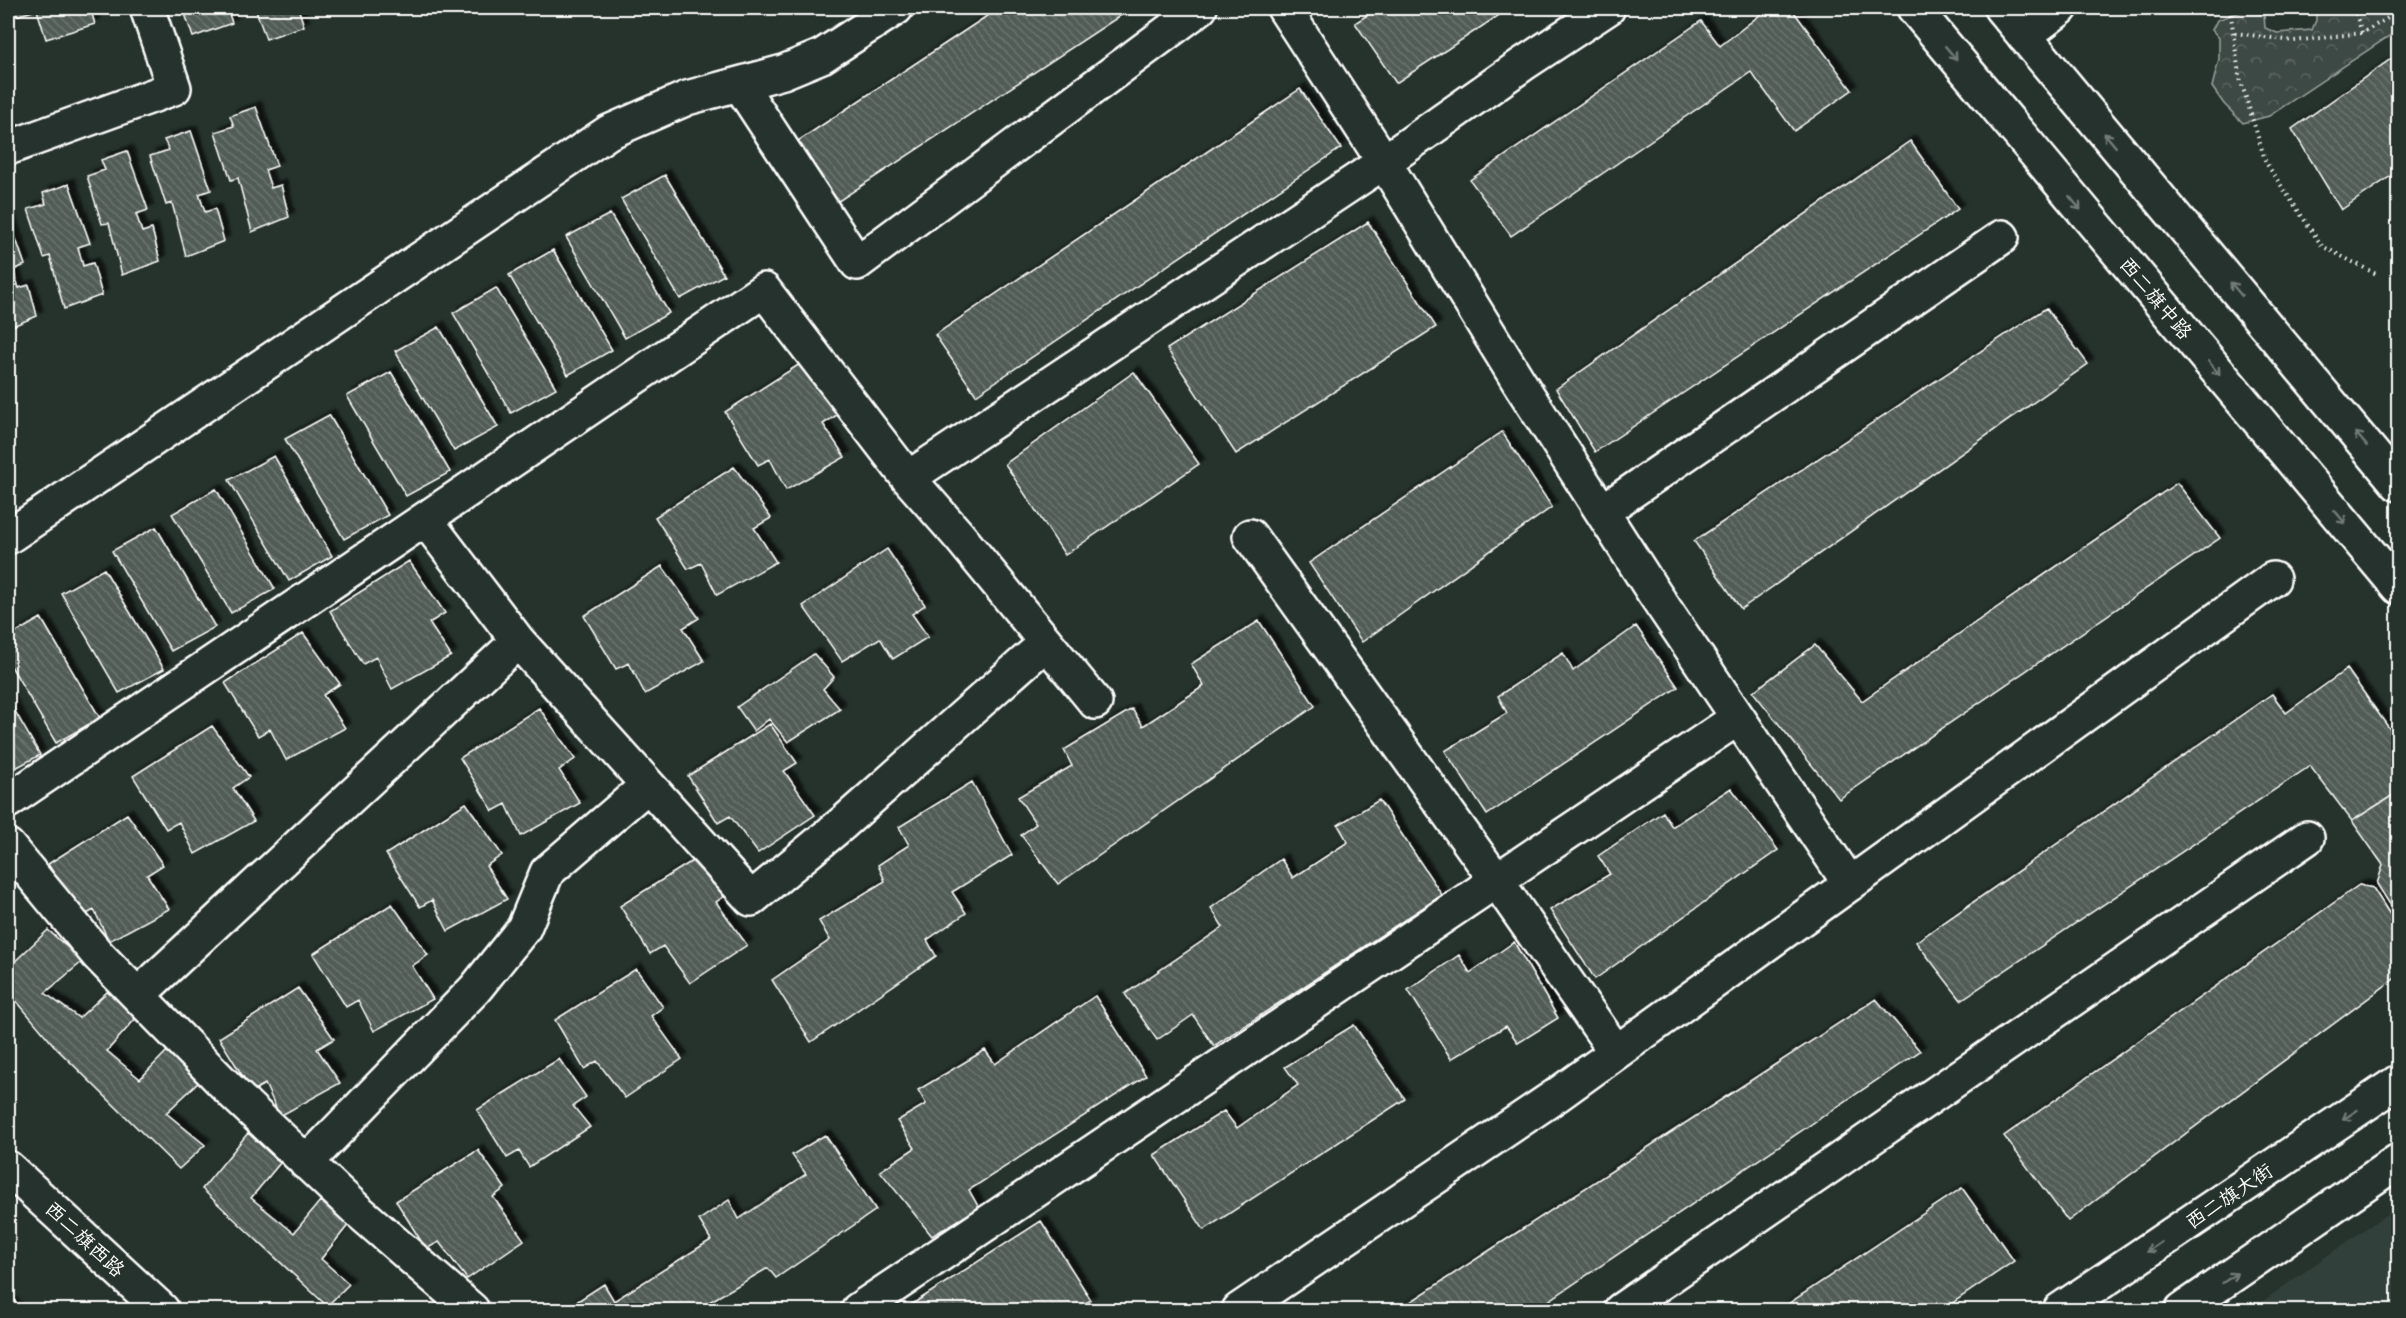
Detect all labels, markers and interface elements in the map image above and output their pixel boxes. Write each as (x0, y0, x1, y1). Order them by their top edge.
one-way arrow (1944, 44, 1957, 60)
one-way arrow (2104, 132, 2117, 148)
one-way arrow (2069, 194, 2082, 210)
street label: 西二旗中路 (2114, 252, 2198, 345)
one-way arrow (2229, 281, 2242, 297)
one-way arrow (2208, 360, 2221, 376)
one-way arrow (2354, 432, 2368, 447)
one-way arrow (2333, 509, 2346, 525)
one-way arrow (2342, 1109, 2359, 1121)
street label: 西二旗大街 (2181, 1158, 2278, 1235)
street label: 西二旗西路 (40, 1196, 130, 1283)
one-way arrow (2145, 1241, 2162, 1254)
one-way arrow (2222, 1272, 2238, 1284)

